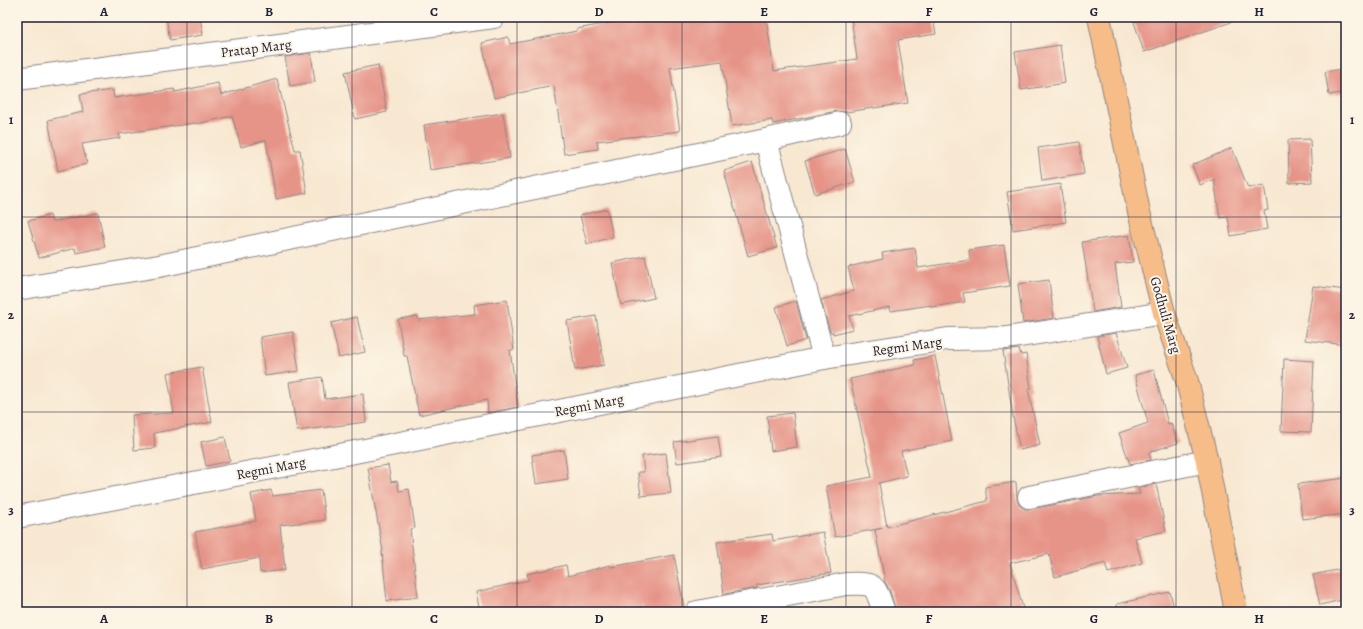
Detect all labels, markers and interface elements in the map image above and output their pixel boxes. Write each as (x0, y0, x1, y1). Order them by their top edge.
text: A (99, 3, 109, 20)
text: B (265, 3, 273, 20)
text: C (430, 3, 438, 20)
text: D (594, 3, 604, 20)
text: E (760, 3, 768, 20)
text: F (926, 3, 933, 20)
text: G (1090, 3, 1098, 20)
text: H (1254, 3, 1264, 20)
street label: Pratap Marg (220, 35, 293, 62)
text: 1 (9, 111, 14, 128)
text: 1 (1350, 111, 1355, 128)
street label: Godhuli Marg (1145, 274, 1186, 356)
text: 2 (8, 306, 15, 323)
text: 2 (1349, 306, 1356, 323)
street label: Regmi Marg (871, 332, 943, 361)
street label: Regmi Marg (553, 389, 625, 422)
street label: Regmi Marg (235, 452, 307, 485)
text: 3 (8, 501, 14, 518)
text: 3 (1349, 501, 1355, 518)
text: A (99, 610, 109, 627)
text: B (265, 610, 273, 627)
text: C (430, 610, 438, 627)
text: D (594, 610, 604, 627)
text: E (760, 610, 768, 627)
text: F (926, 610, 933, 627)
text: G (1090, 610, 1098, 627)
text: H (1254, 610, 1264, 627)

